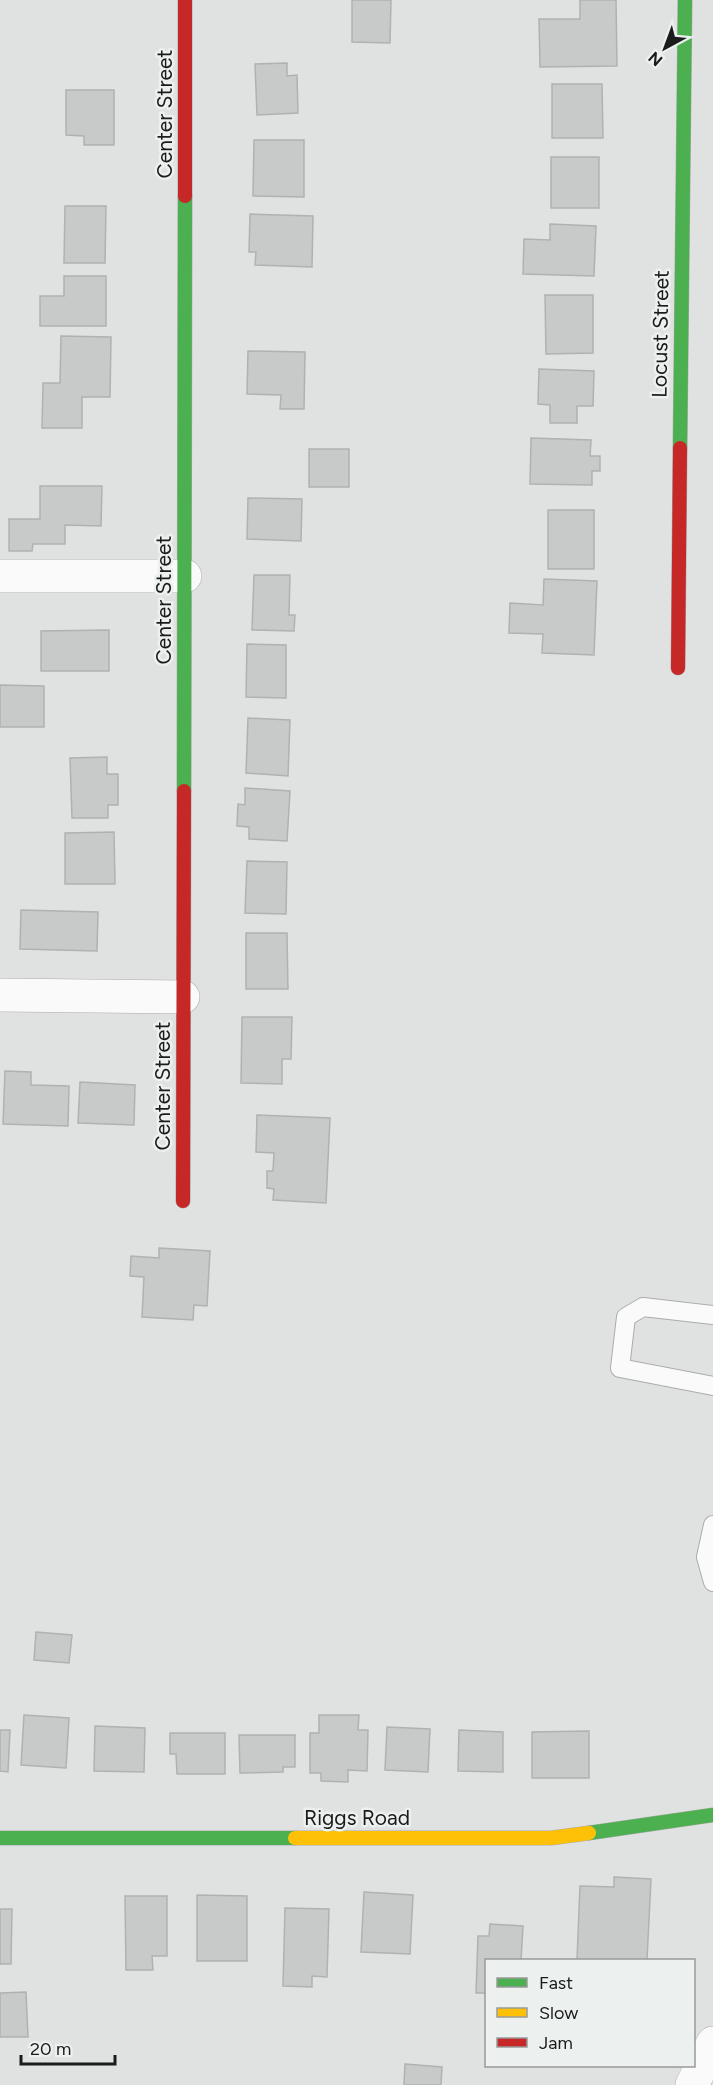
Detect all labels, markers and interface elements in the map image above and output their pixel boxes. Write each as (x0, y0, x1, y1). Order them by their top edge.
north arrow (635, 18, 695, 78)
text: N (645, 48, 666, 70)
street label: Center Street (152, 50, 177, 178)
street label: Locust Street (646, 270, 674, 398)
street label: Center Street (151, 536, 176, 664)
street label: Center Street (150, 1022, 175, 1150)
street label: Riggs Road (304, 1805, 410, 1830)
legend (485, 1959, 695, 2067)
text: Fast (539, 1972, 573, 1994)
text: Slow (539, 2002, 578, 2024)
scale bar (21, 2028, 116, 2066)
text: Jam (539, 2032, 573, 2054)
text: 20 m (30, 2038, 71, 2060)

